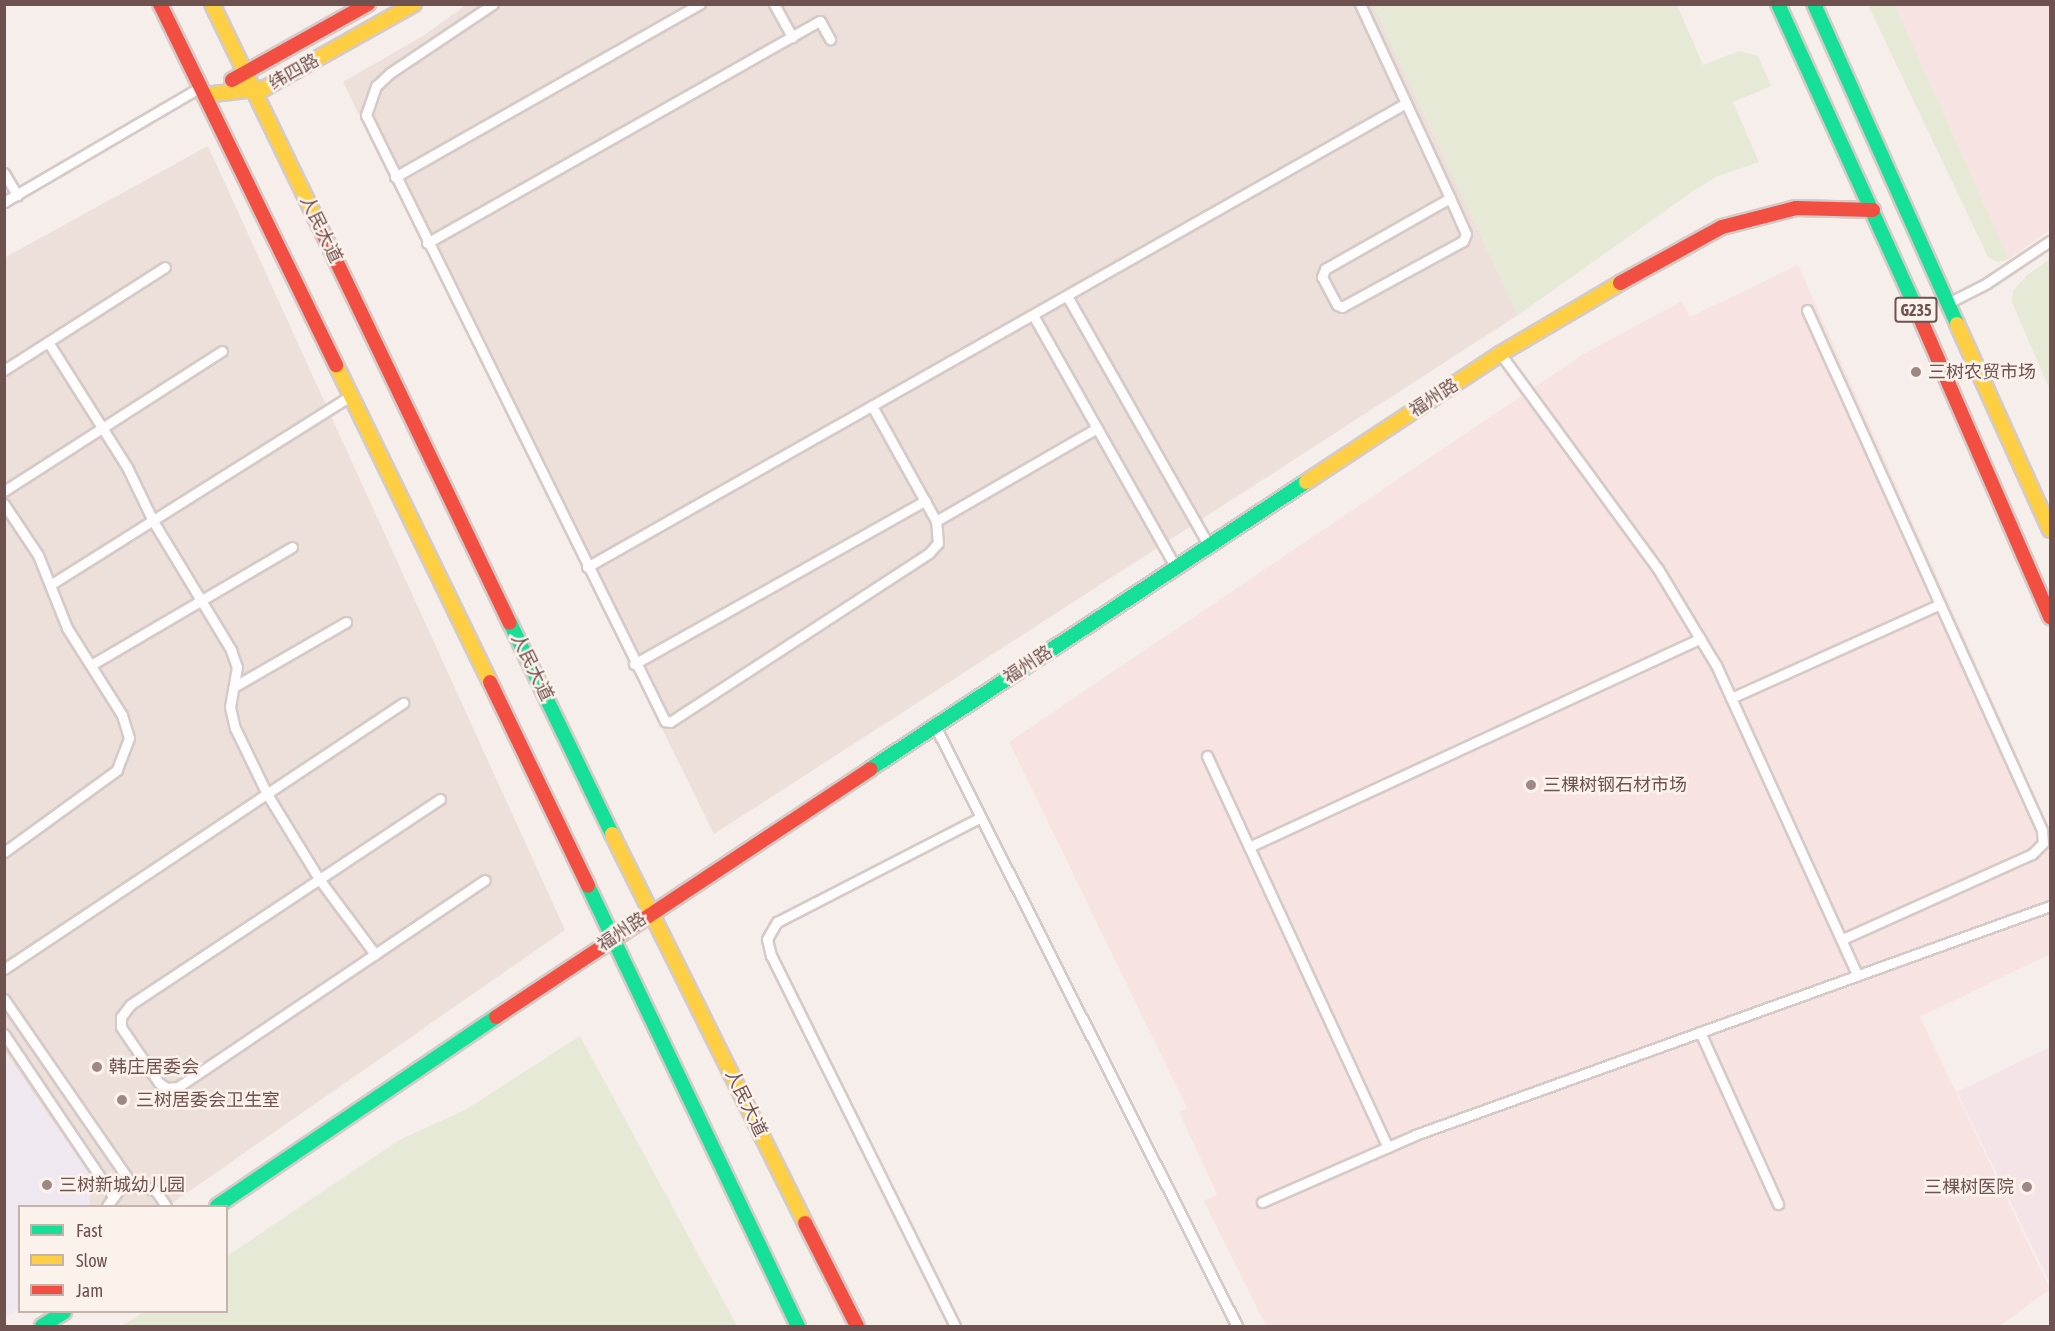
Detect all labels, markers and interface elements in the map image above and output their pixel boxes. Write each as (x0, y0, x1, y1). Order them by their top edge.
street label: 纬四路 (265, 49, 323, 95)
street label: 人民大道 (296, 192, 346, 266)
road number: G235 (1894, 297, 1938, 323)
place label: 三树农贸市场 (1928, 361, 2036, 383)
marker: 三树农贸市场 (1909, 365, 1923, 379)
street label: 福州路 (1405, 374, 1463, 422)
street label: 人民大道 (507, 630, 557, 704)
street label: 福州路 (999, 641, 1057, 689)
place label: 三棵树钢石材市场 (1543, 774, 1687, 796)
marker: 三棵树钢石材市场 (1524, 778, 1538, 792)
street label: 福州路 (594, 908, 650, 956)
place label: 韩庄居委会 (109, 1056, 199, 1078)
marker: 韩庄居委会 (90, 1060, 104, 1074)
street label: 人民大道 (721, 1066, 771, 1140)
place label: 三树居委会卫生室 (136, 1089, 280, 1111)
marker: 三树居委会卫生室 (113, 1091, 131, 1109)
place label: 三树新城幼儿园 (59, 1174, 185, 1196)
place label: 三棵树医院 (1924, 1176, 2014, 1198)
marker: 三树新城幼儿园 (40, 1178, 54, 1192)
marker: 三棵树医院 (2018, 1178, 2036, 1196)
legend (18, 1205, 228, 1313)
text: Fast (76, 1220, 103, 1241)
text: Slow (76, 1250, 107, 1271)
text: Jam (76, 1280, 103, 1301)

